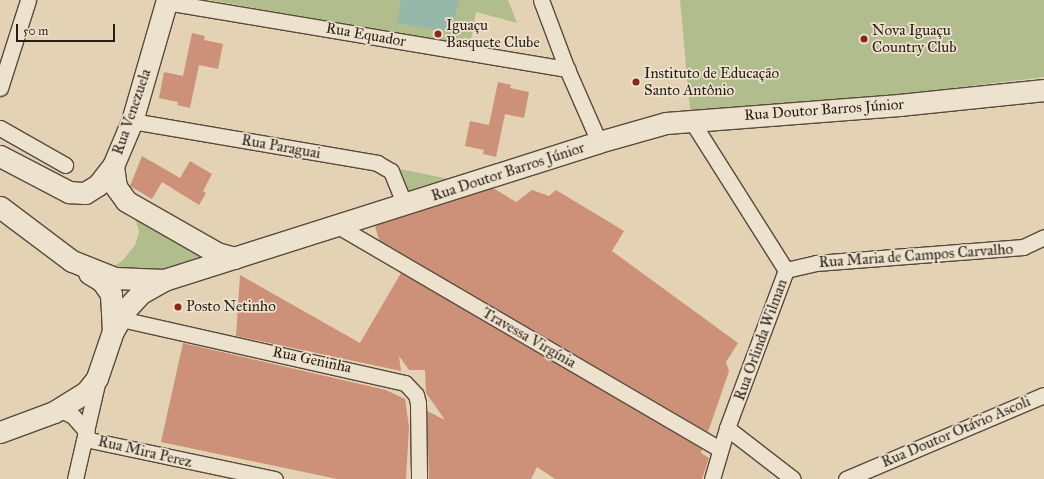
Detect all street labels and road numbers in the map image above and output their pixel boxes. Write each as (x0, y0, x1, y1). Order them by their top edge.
street label: Rua Equador (325, 19, 407, 51)
street label: Rua Venezuela (109, 67, 155, 157)
street label: Rua Doutor Barros Júnior (743, 95, 905, 125)
street label: Rua Paraguai (240, 131, 322, 163)
street label: Rua Doutor Barros Júnior (429, 139, 587, 205)
street label: Rua Maria de Campos Carvalho (818, 240, 1014, 272)
street label: Rua Orlinda Wilman (731, 277, 791, 403)
street label: Travessa Virgínia (479, 304, 579, 372)
street label: Rua Geninha (271, 343, 353, 377)
street label: Rua Doutor Otávio Ascoli (879, 392, 1033, 472)
street label: Rua Mira Perez (96, 432, 194, 472)

